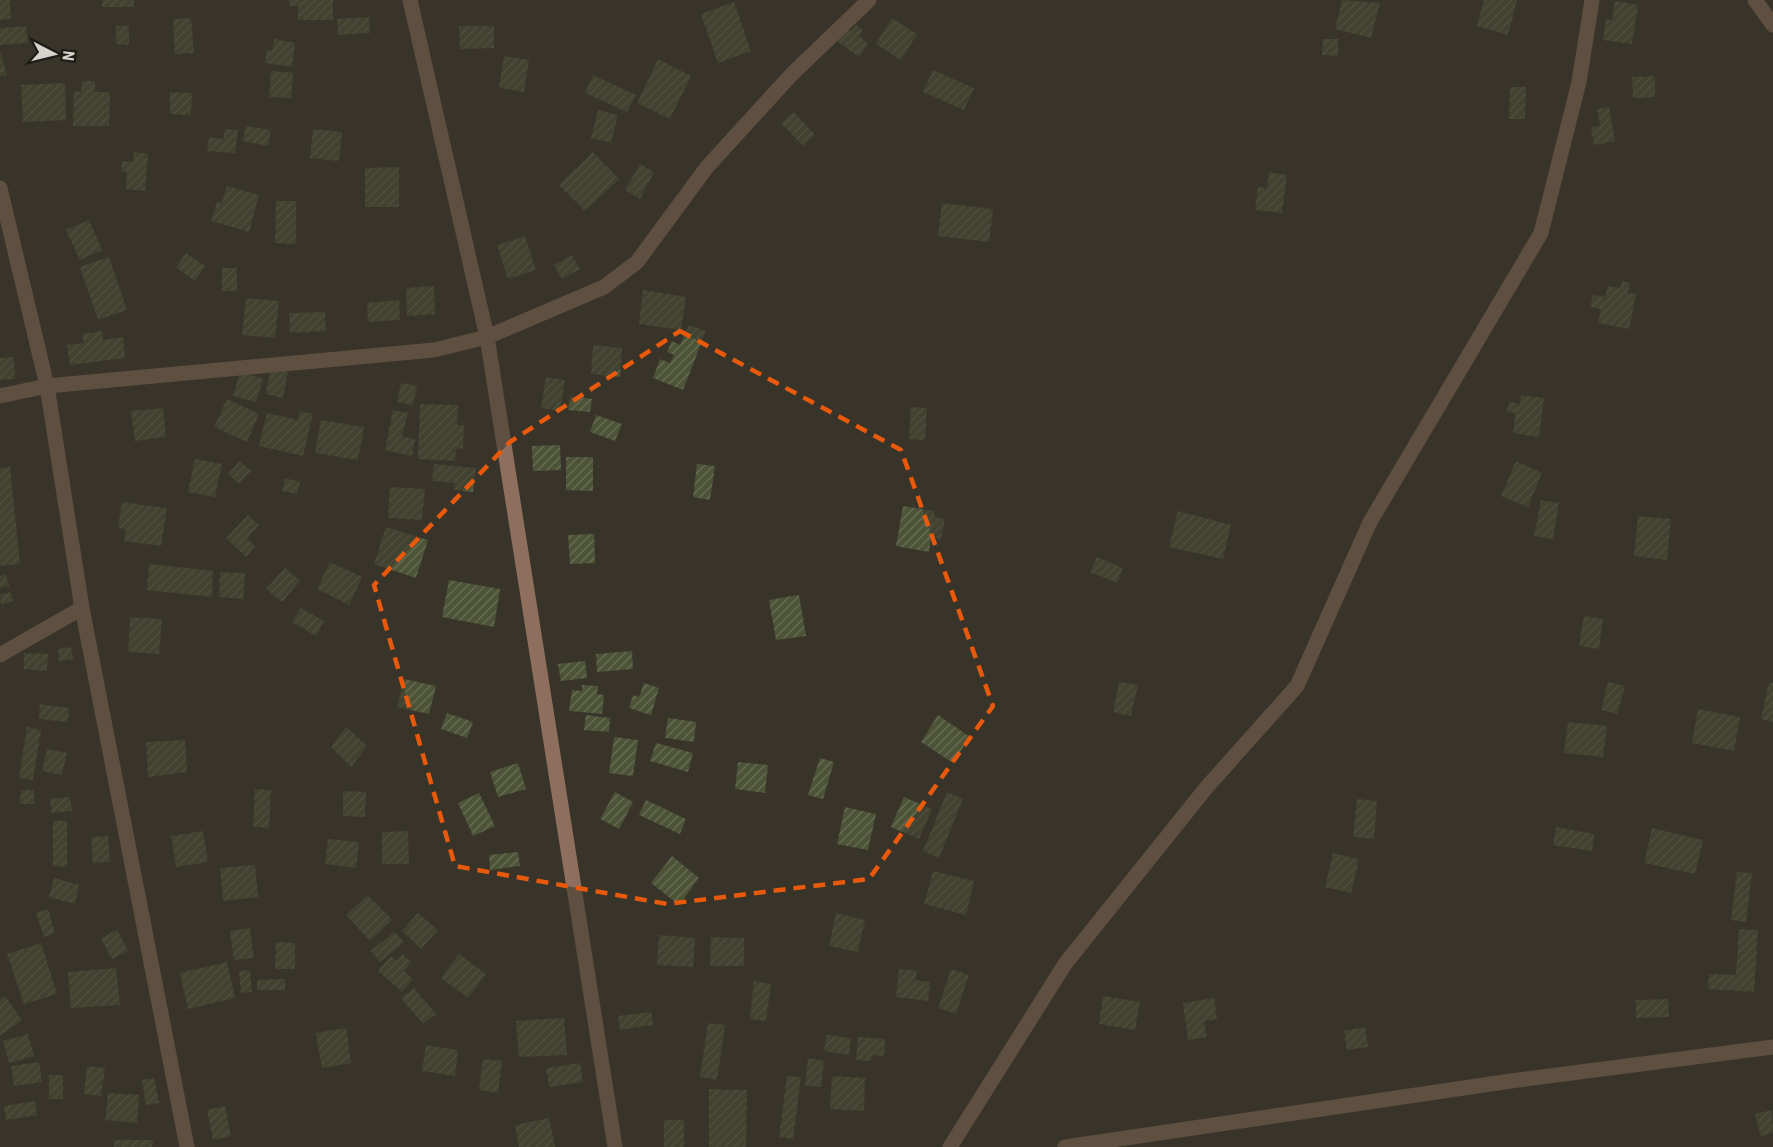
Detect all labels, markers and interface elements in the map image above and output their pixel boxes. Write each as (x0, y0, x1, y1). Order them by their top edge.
north arrow (24, 24, 84, 84)
text: N (58, 50, 78, 62)

